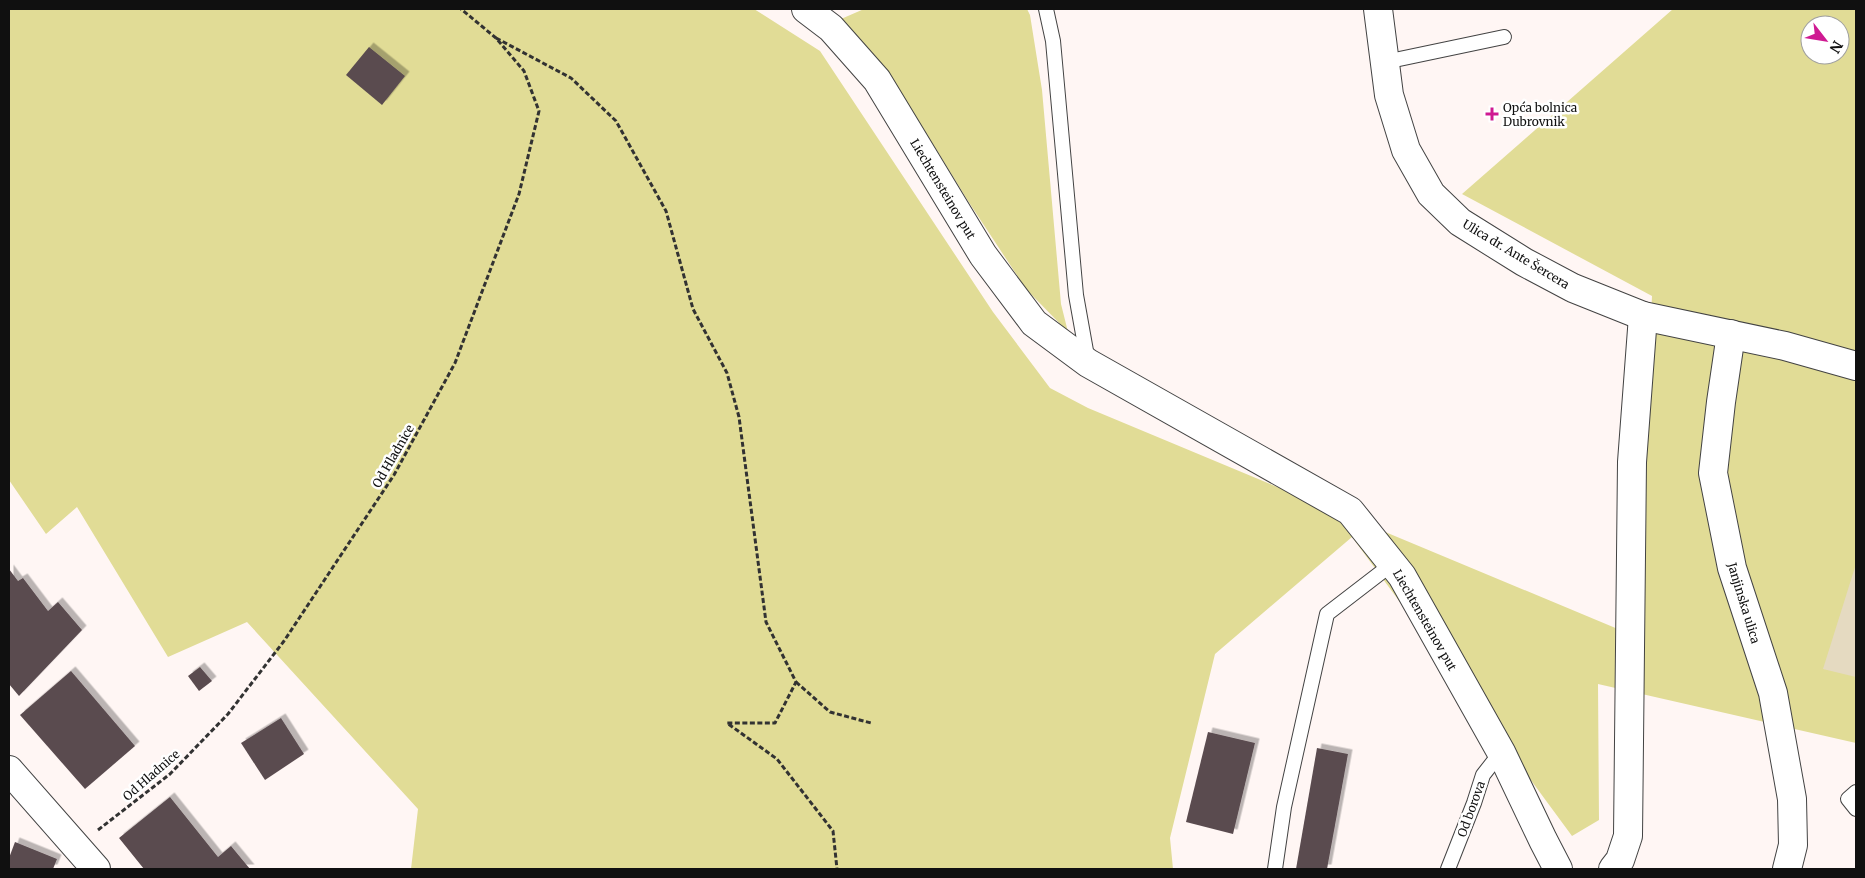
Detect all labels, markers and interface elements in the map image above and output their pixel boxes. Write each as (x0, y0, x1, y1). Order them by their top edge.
north arrow (1800, 15, 1850, 65)
text: N (1826, 37, 1847, 56)
place label: Opća bolnica Dubrovnik (1503, 100, 1578, 129)
marker: Opća bolnica Dubrovnik (1485, 107, 1499, 121)
street label: Liechtensteinov put (907, 136, 979, 242)
street label: Ulica dr. Ante Šercera (1460, 215, 1573, 292)
street label: Od Hladnice (369, 422, 417, 490)
street label: Janjinska ulica (1724, 560, 1764, 646)
street label: Liechtensteinov put (1390, 567, 1460, 674)
street label: Od Hladnice (120, 746, 182, 804)
street label: Od borova (1454, 778, 1488, 839)

